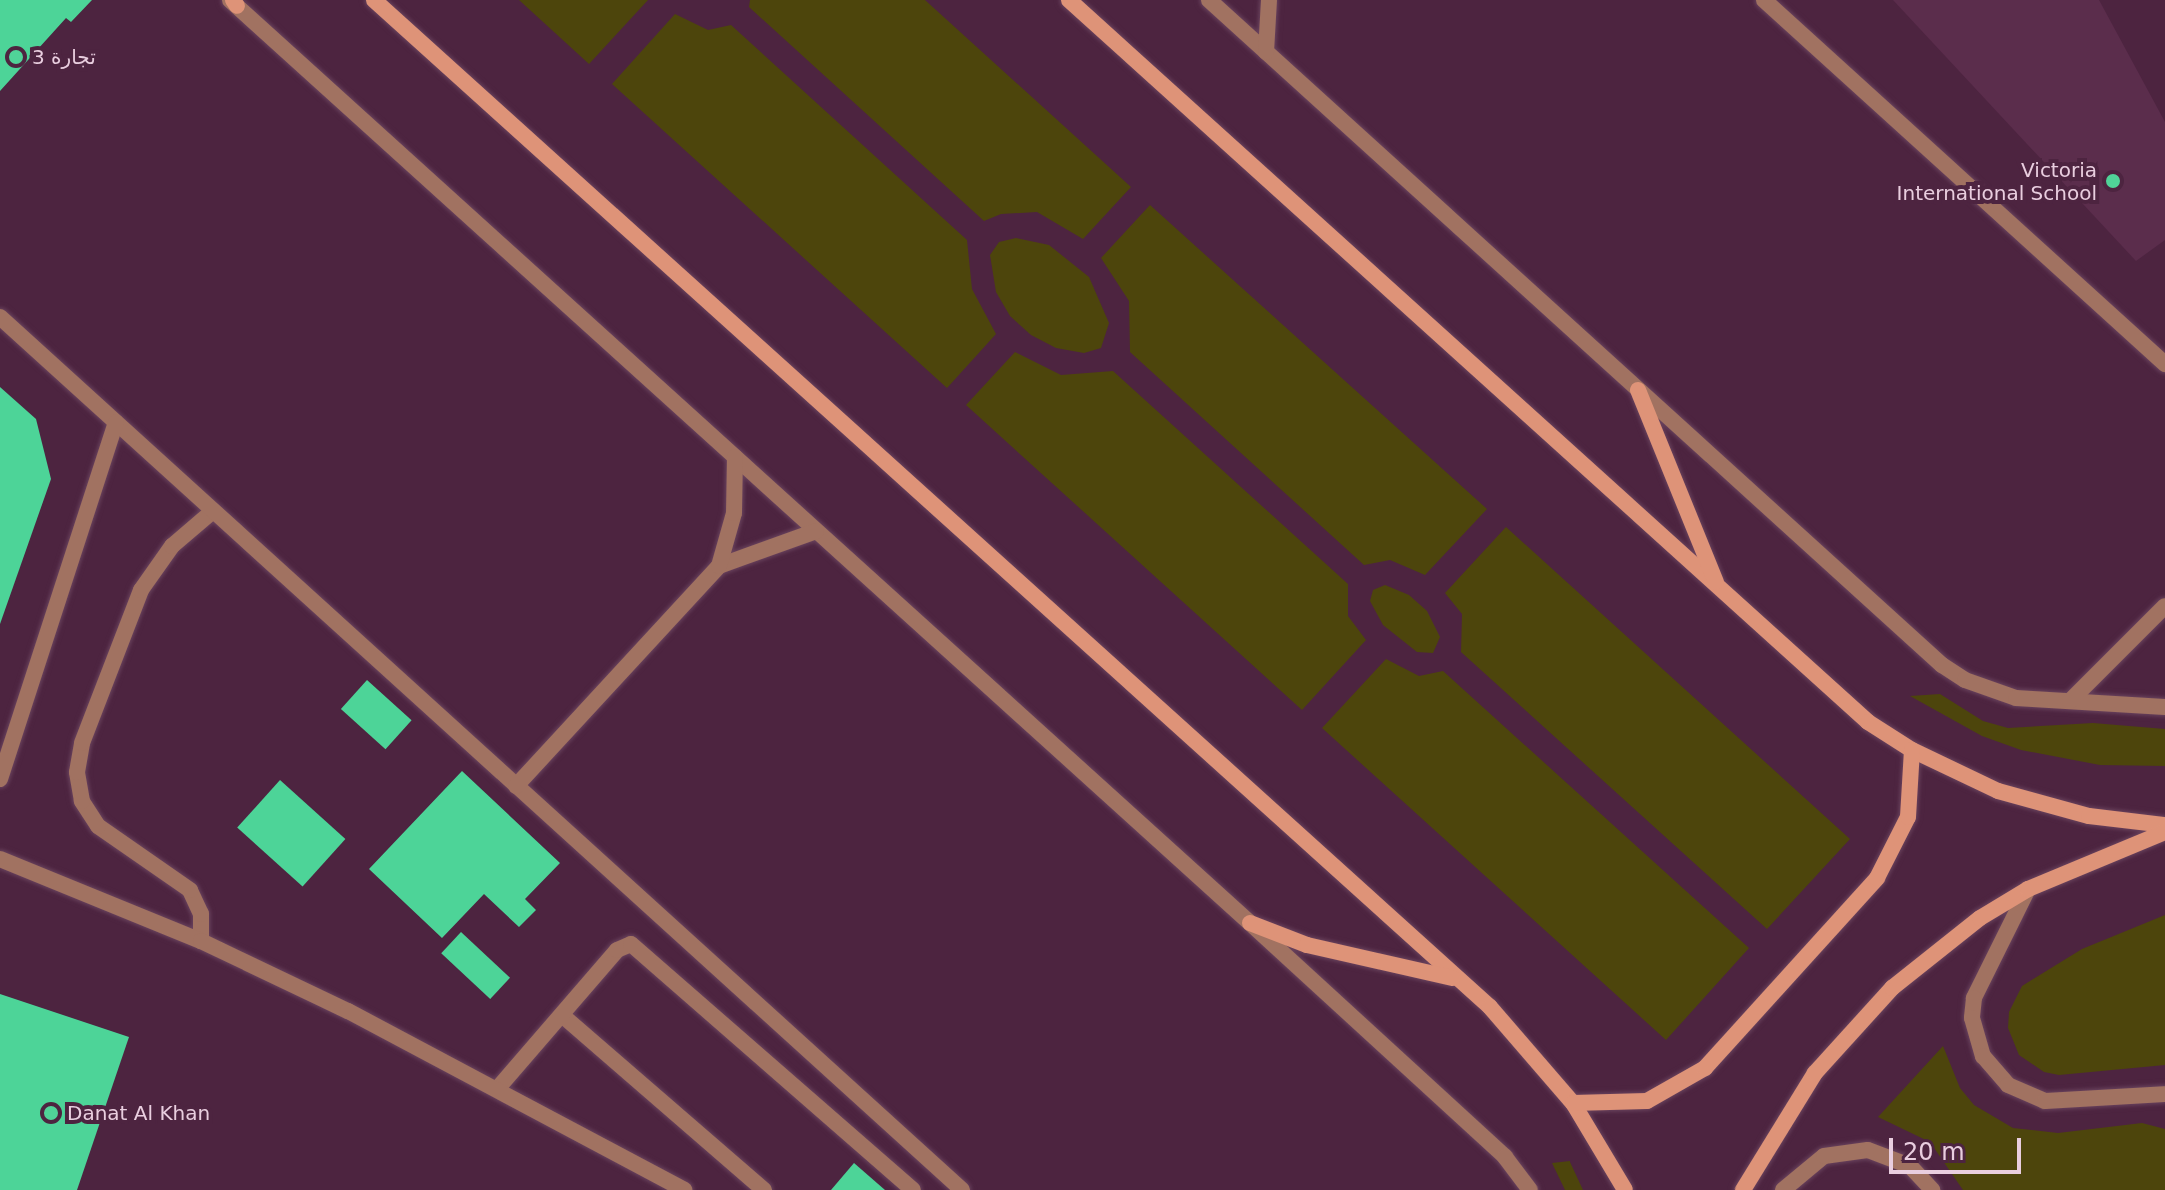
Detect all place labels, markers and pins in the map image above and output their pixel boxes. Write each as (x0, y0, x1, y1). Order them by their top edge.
place label: تجارة 3 (32, 45, 96, 69)
marker: تجارة 3 (7, 48, 25, 66)
place label: Victoria International School (1897, 158, 2097, 205)
marker: Victoria International School (2104, 172, 2122, 190)
place label: Danat Al Khan (67, 1101, 210, 1125)
marker: Danat Al Khan (42, 1104, 60, 1122)

